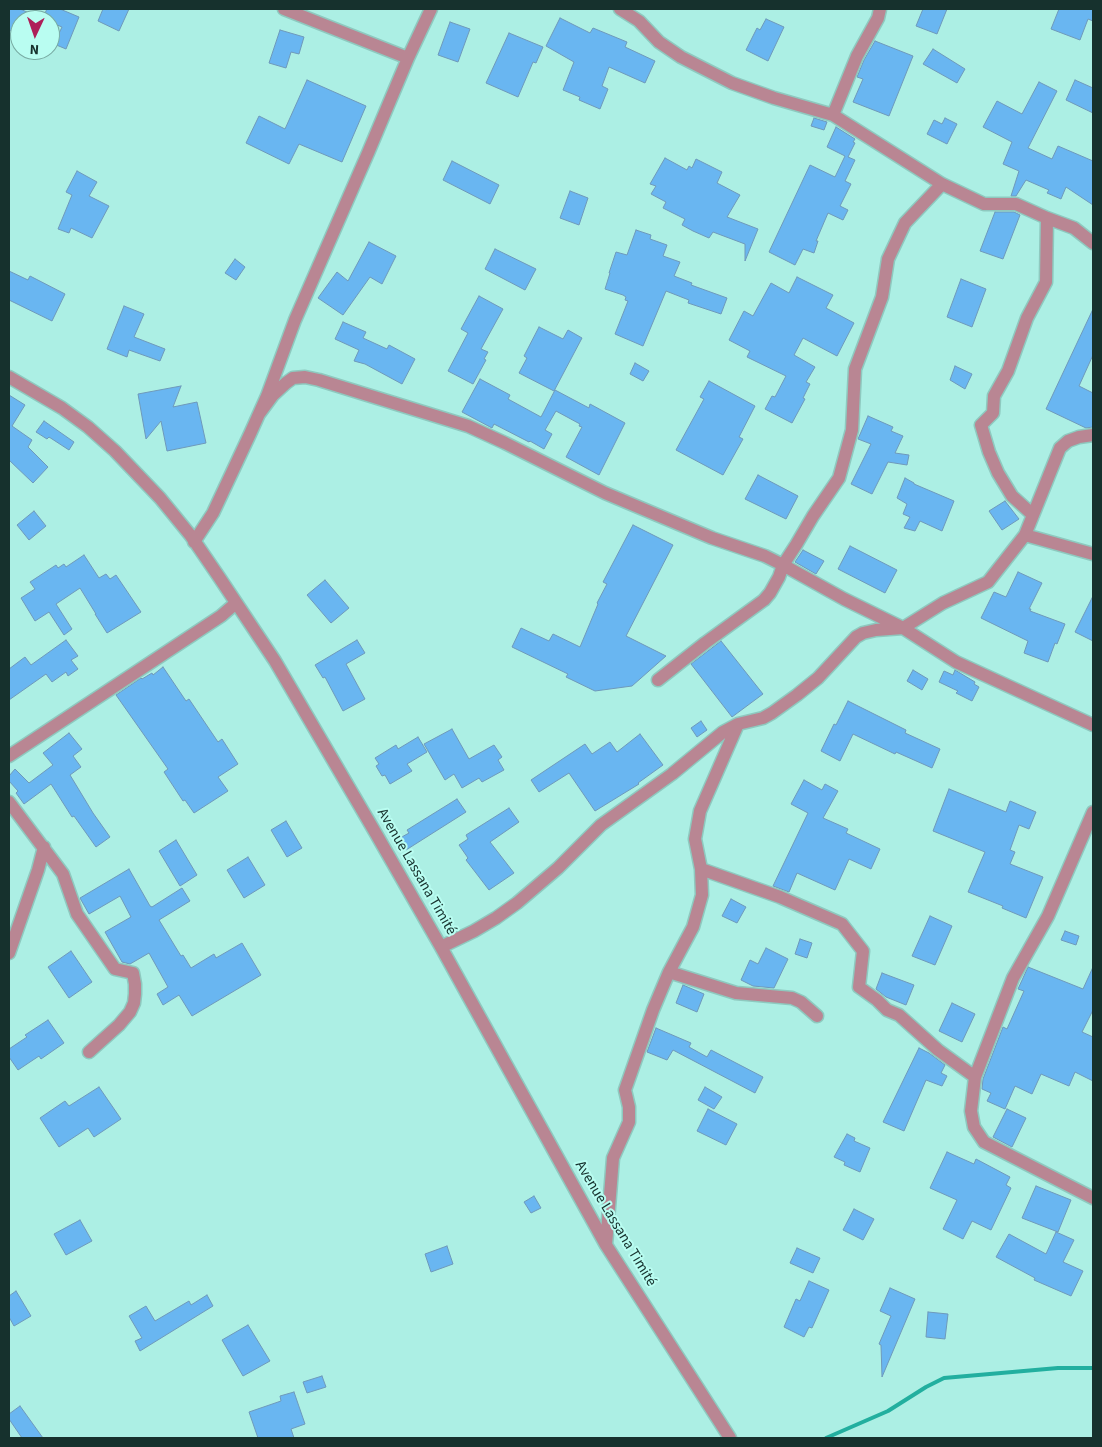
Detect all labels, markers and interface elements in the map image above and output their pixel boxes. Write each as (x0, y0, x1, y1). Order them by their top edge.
north arrow (10, 10, 60, 60)
text: N (29, 39, 39, 59)
street label: Avenue Lassana Timité (372, 806, 460, 938)
street label: Avenue Lassana Timité (570, 1158, 660, 1290)

